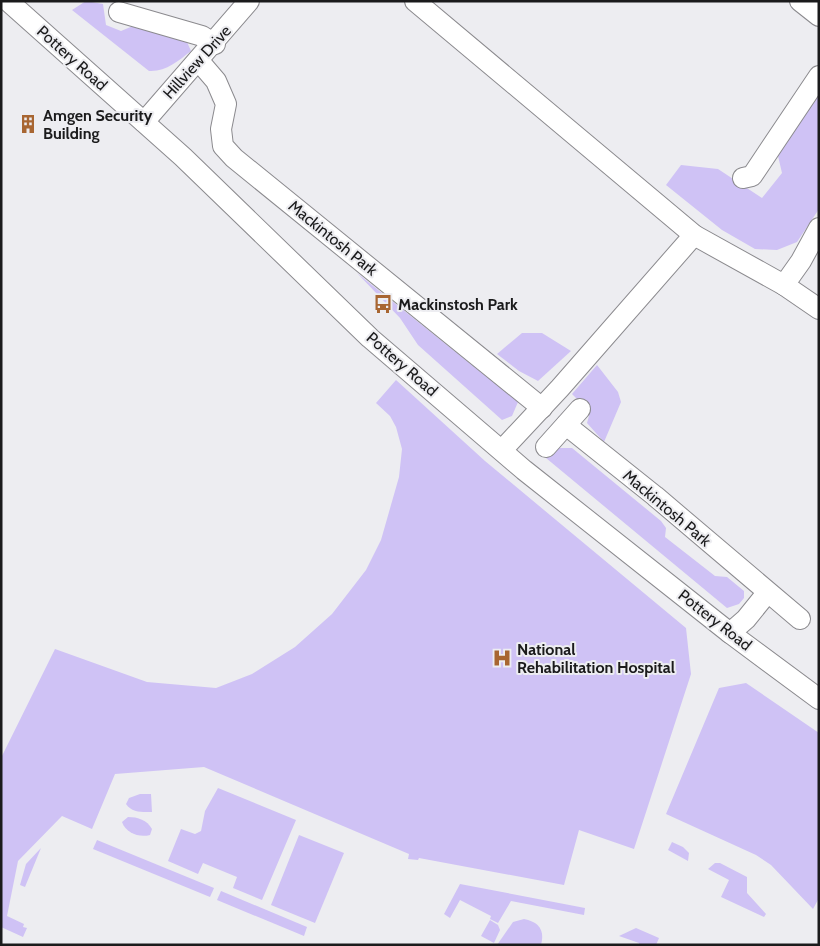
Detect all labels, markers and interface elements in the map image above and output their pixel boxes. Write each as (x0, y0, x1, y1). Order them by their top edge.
street label: Hillview Drive (159, 21, 235, 103)
street label: Pottery Road (33, 22, 111, 94)
place label: Amgen Security Building (43, 106, 153, 143)
building icon: Amgen Security Building (17, 113, 39, 135)
street label: Mackintosh Park (285, 196, 382, 280)
bus stop icon: Mackinstosh Park (372, 293, 394, 315)
place label: Mackinstosh Park (398, 295, 518, 314)
street label: Pottery Road (363, 328, 441, 400)
street label: Mackintosh Park (619, 466, 716, 551)
street label: Pottery Road (674, 585, 756, 655)
place label: National Rehabilitation Hospital (517, 640, 675, 677)
hospital icon: National Rehabilitation Hospital (491, 647, 513, 669)

